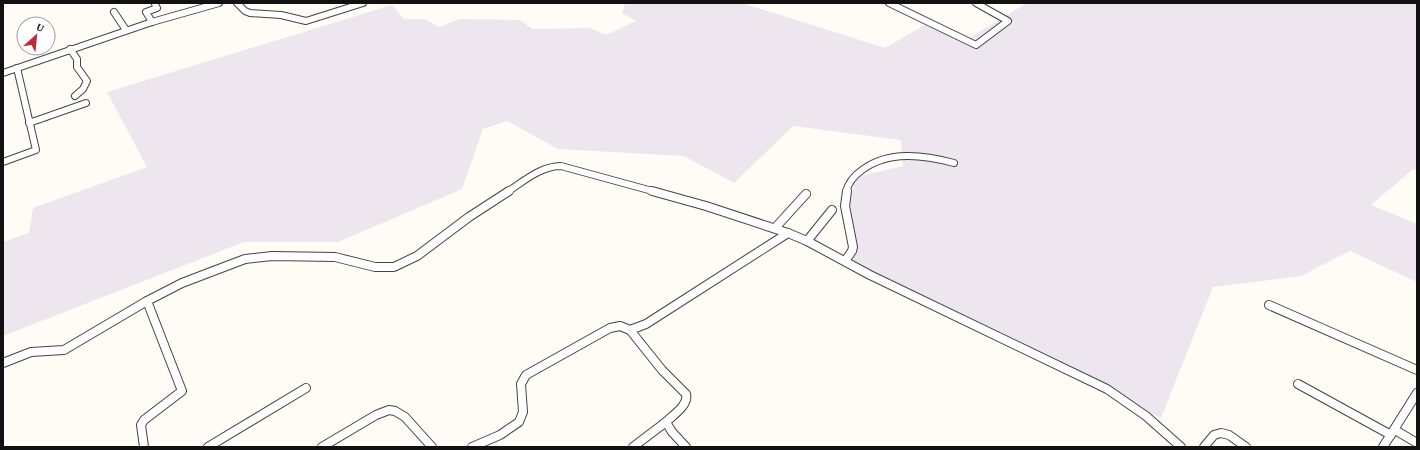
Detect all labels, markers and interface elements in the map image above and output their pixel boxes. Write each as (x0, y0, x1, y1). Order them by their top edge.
north arrow (16, 16, 56, 56)
text: U (34, 20, 47, 34)

